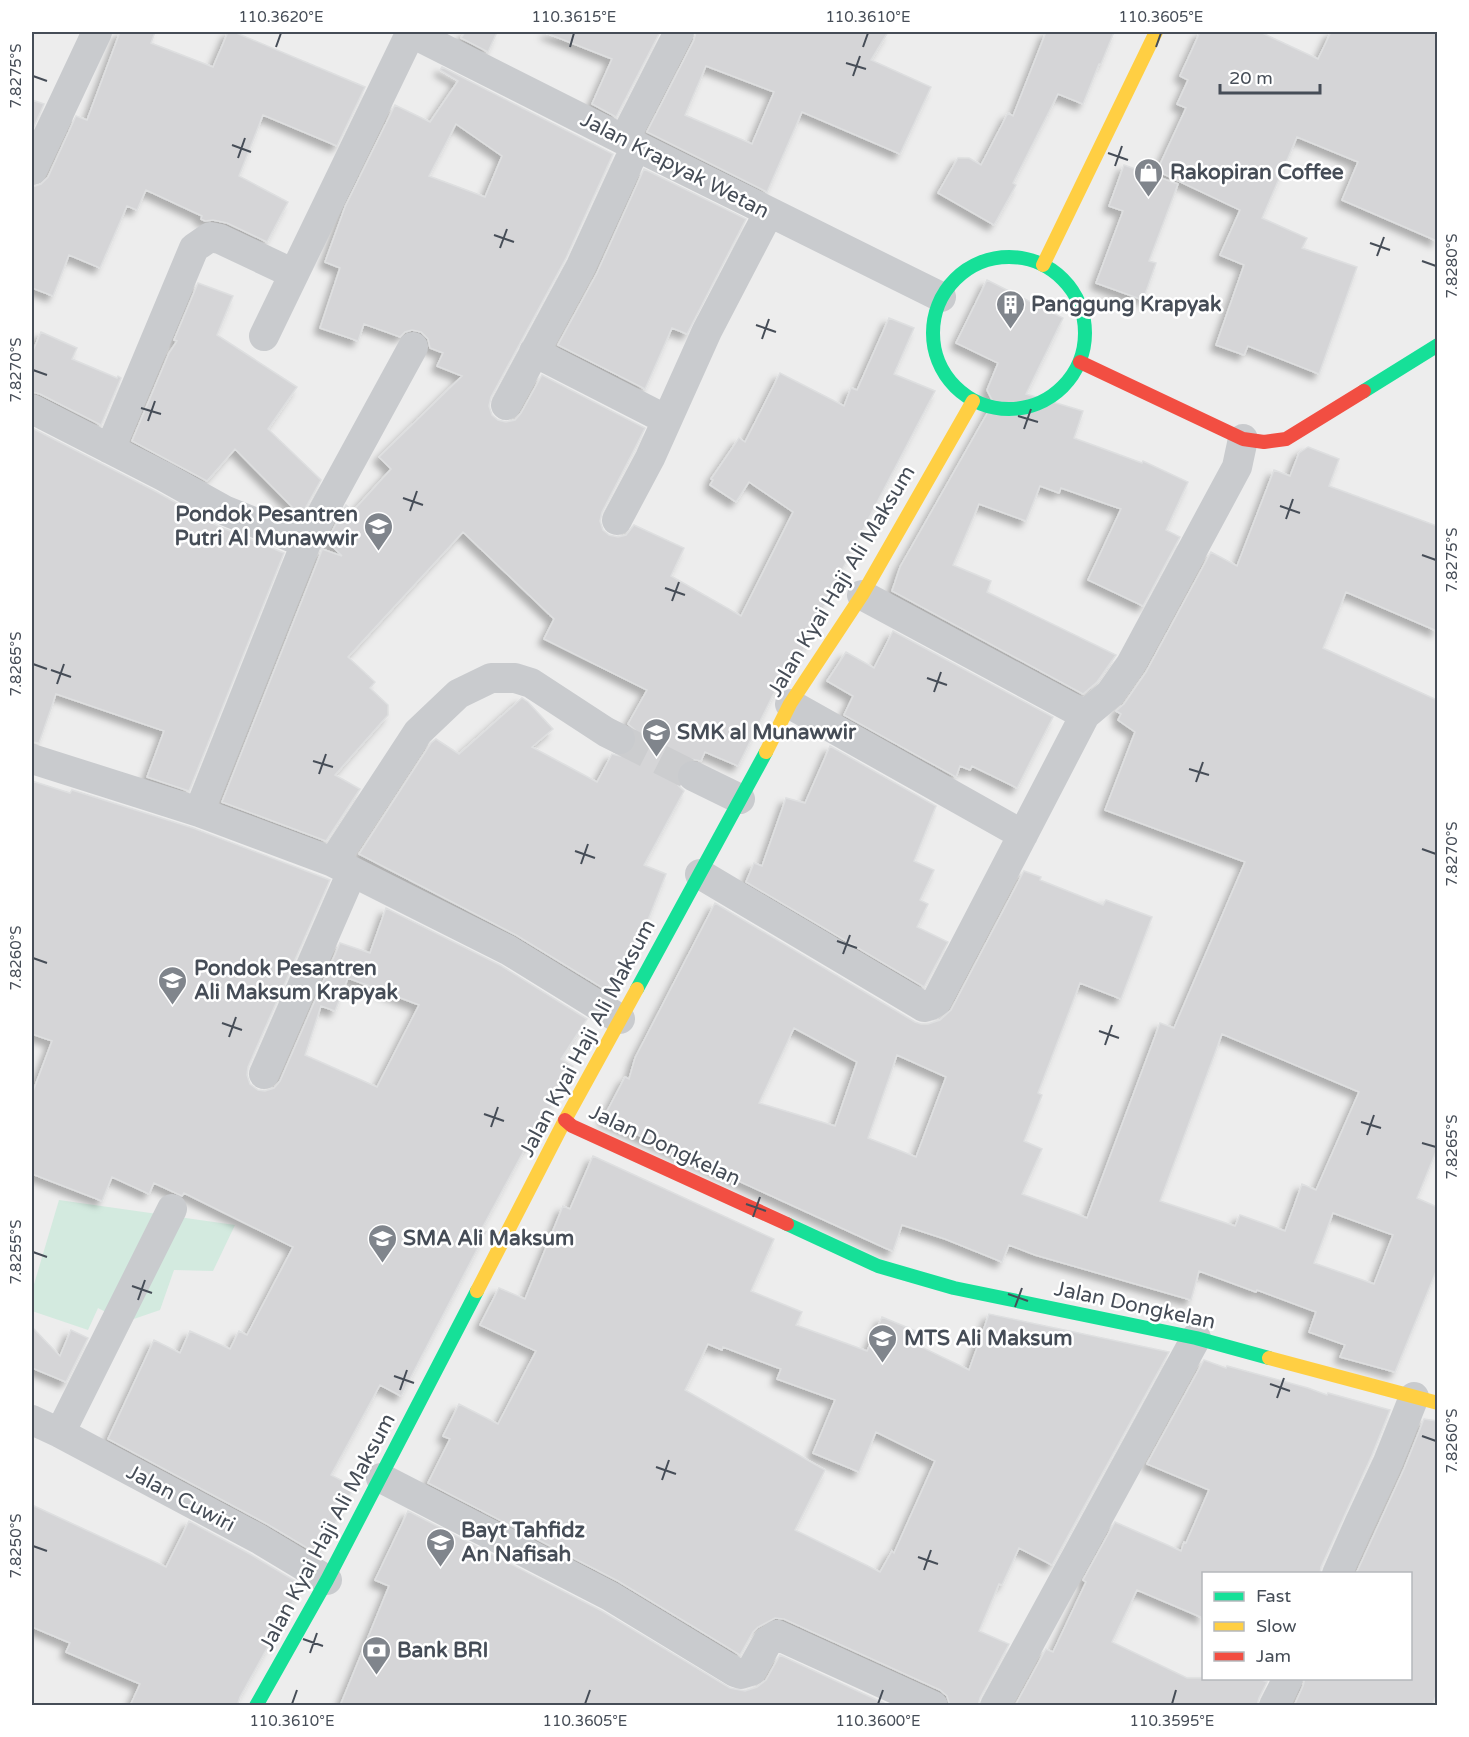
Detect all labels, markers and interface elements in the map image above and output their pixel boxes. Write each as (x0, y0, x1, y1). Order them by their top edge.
text: 110.3620°E (238, 8, 324, 26)
text: 110.3615°E (532, 8, 616, 26)
text: 110.3610°E (825, 8, 911, 26)
text: 110.3605°E (1119, 8, 1203, 26)
text: 7.8275°S (7, 44, 25, 108)
scale bar (1220, 57, 1320, 95)
text: 20 m (1229, 67, 1273, 89)
street label: Jalan Krapyak Wetan (576, 107, 773, 224)
shop icon: Rakopiran Coffee (1133, 156, 1165, 198)
place label: Rakopiran Coffee (1170, 160, 1344, 185)
text: 7.8280°S (1443, 233, 1461, 299)
building icon: Panggung Krapyak (994, 288, 1026, 330)
place label: Panggung Krapyak (1031, 292, 1222, 317)
text: 7.8270°S (7, 337, 25, 403)
street label: Jalan Kyai Haji Ali Maksum (762, 461, 920, 701)
place label: Pondok Pesantren Putri Al Munawwir (175, 502, 359, 551)
school or university icon: Pondok Pesantren Putri Al Munawwir (363, 510, 395, 552)
text: 7.8275°S (1443, 528, 1461, 592)
text: 7.8265°S (7, 632, 25, 696)
school or university icon: SMK al Munawwir (640, 716, 672, 758)
place label: SMK al Munawwir (677, 720, 857, 745)
text: 7.8270°S (1443, 821, 1461, 887)
street label: Jalan Kyai Haji Ali Maksum (514, 915, 661, 1161)
text: 7.8260°S (7, 925, 25, 991)
place label: Pondok Pesantren Ali Maksum Krapyak (194, 956, 398, 1005)
school or university icon: Pondok Pesantren Ali Maksum Krapyak (157, 964, 189, 1006)
street label: Jalan Dongkelan (585, 1099, 744, 1191)
text: 7.8265°S (1443, 1115, 1461, 1179)
text: 7.8255°S (7, 1220, 25, 1284)
school or university icon: SMA Ali Maksum (366, 1222, 398, 1264)
place label: SMA Ali Maksum (403, 1226, 574, 1251)
street label: Jalan Dongkelan (1052, 1276, 1218, 1335)
school or university icon: MTS Ali Maksum (867, 1322, 899, 1364)
place label: MTS Ali Maksum (904, 1326, 1073, 1351)
text: 7.8260°S (1443, 1408, 1461, 1474)
street label: Jalan Kyai Haji Ali Maksum (254, 1409, 401, 1655)
street label: Jalan Cuwiri (122, 1459, 239, 1537)
text: 7.8250°S (7, 1513, 25, 1579)
place label: Bayt Tahfidz An Nafisah (461, 1518, 585, 1567)
school or university icon: Bayt Tahfidz An Nafisah (424, 1526, 456, 1568)
legend (1202, 1572, 1412, 1680)
text: Fast (1256, 1585, 1291, 1607)
text: Slow (1256, 1615, 1297, 1637)
bank icon: Bank BRI (360, 1634, 392, 1676)
place label: Bank BRI (397, 1638, 489, 1663)
text: Jam (1256, 1645, 1291, 1667)
text: 110.3610°E (249, 1712, 335, 1730)
text: 110.3605°E (543, 1712, 627, 1730)
text: 110.3600°E (835, 1712, 921, 1730)
text: 110.3595°E (1130, 1712, 1214, 1730)

